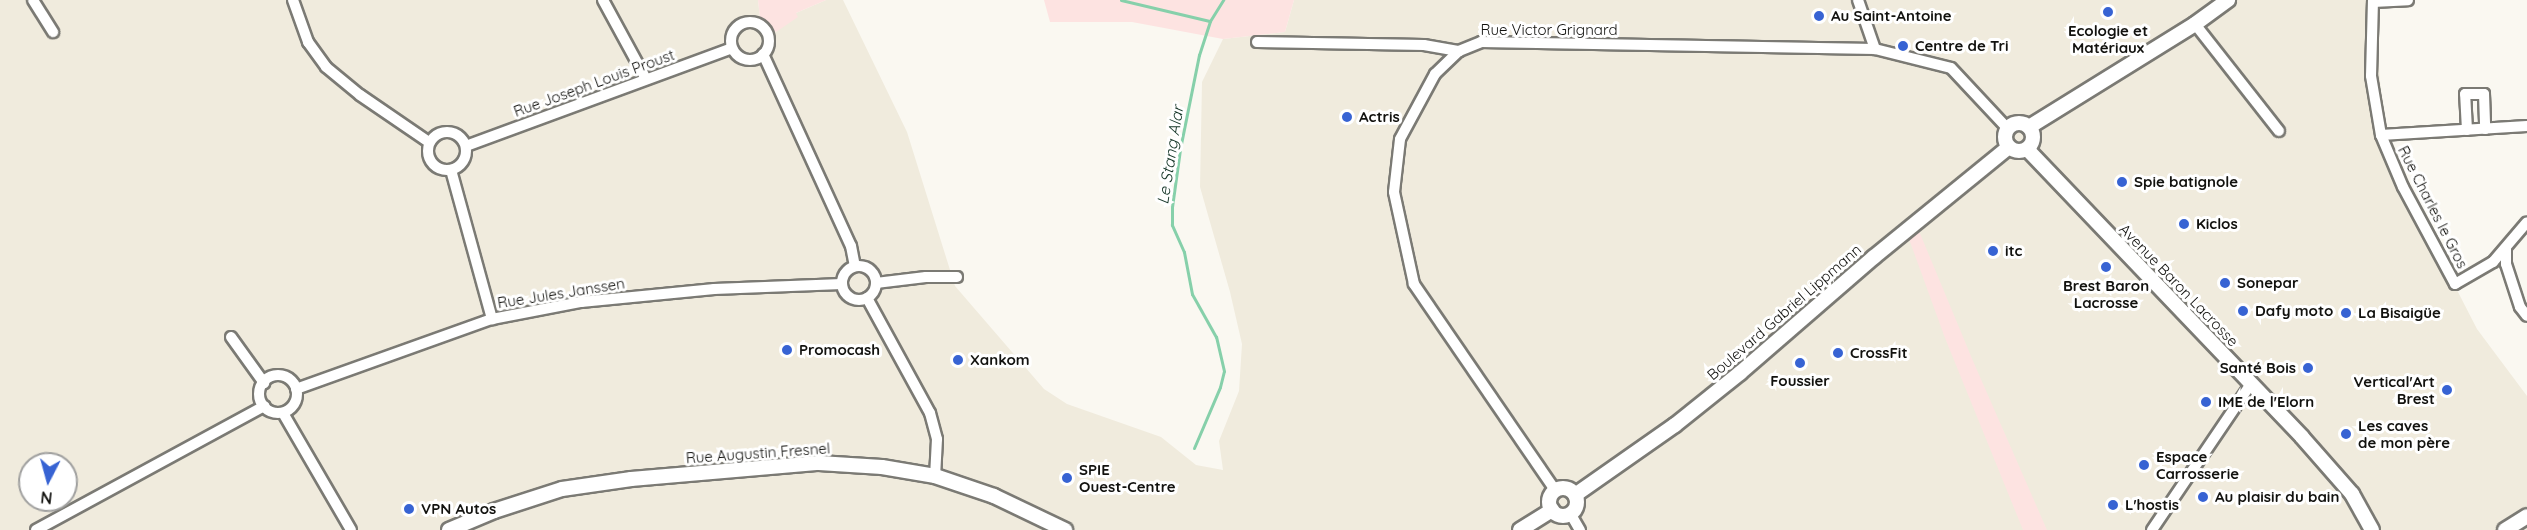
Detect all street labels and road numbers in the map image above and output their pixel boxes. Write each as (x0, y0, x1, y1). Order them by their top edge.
street label: Rue Victor Grignard (1481, 21, 1617, 39)
street label: Rue Joseph Louis Proust (511, 45, 677, 121)
street label: Rue Charles le Gros (2394, 143, 2472, 271)
street label: Avenue Baron Lacrosse (2116, 220, 2242, 350)
street label: Boulevard Gabriel Lippmann (1703, 240, 1865, 384)
street label: Rue Jules Janssen (496, 274, 626, 312)
street label: Rue Augustin Fresnel (685, 439, 831, 467)

